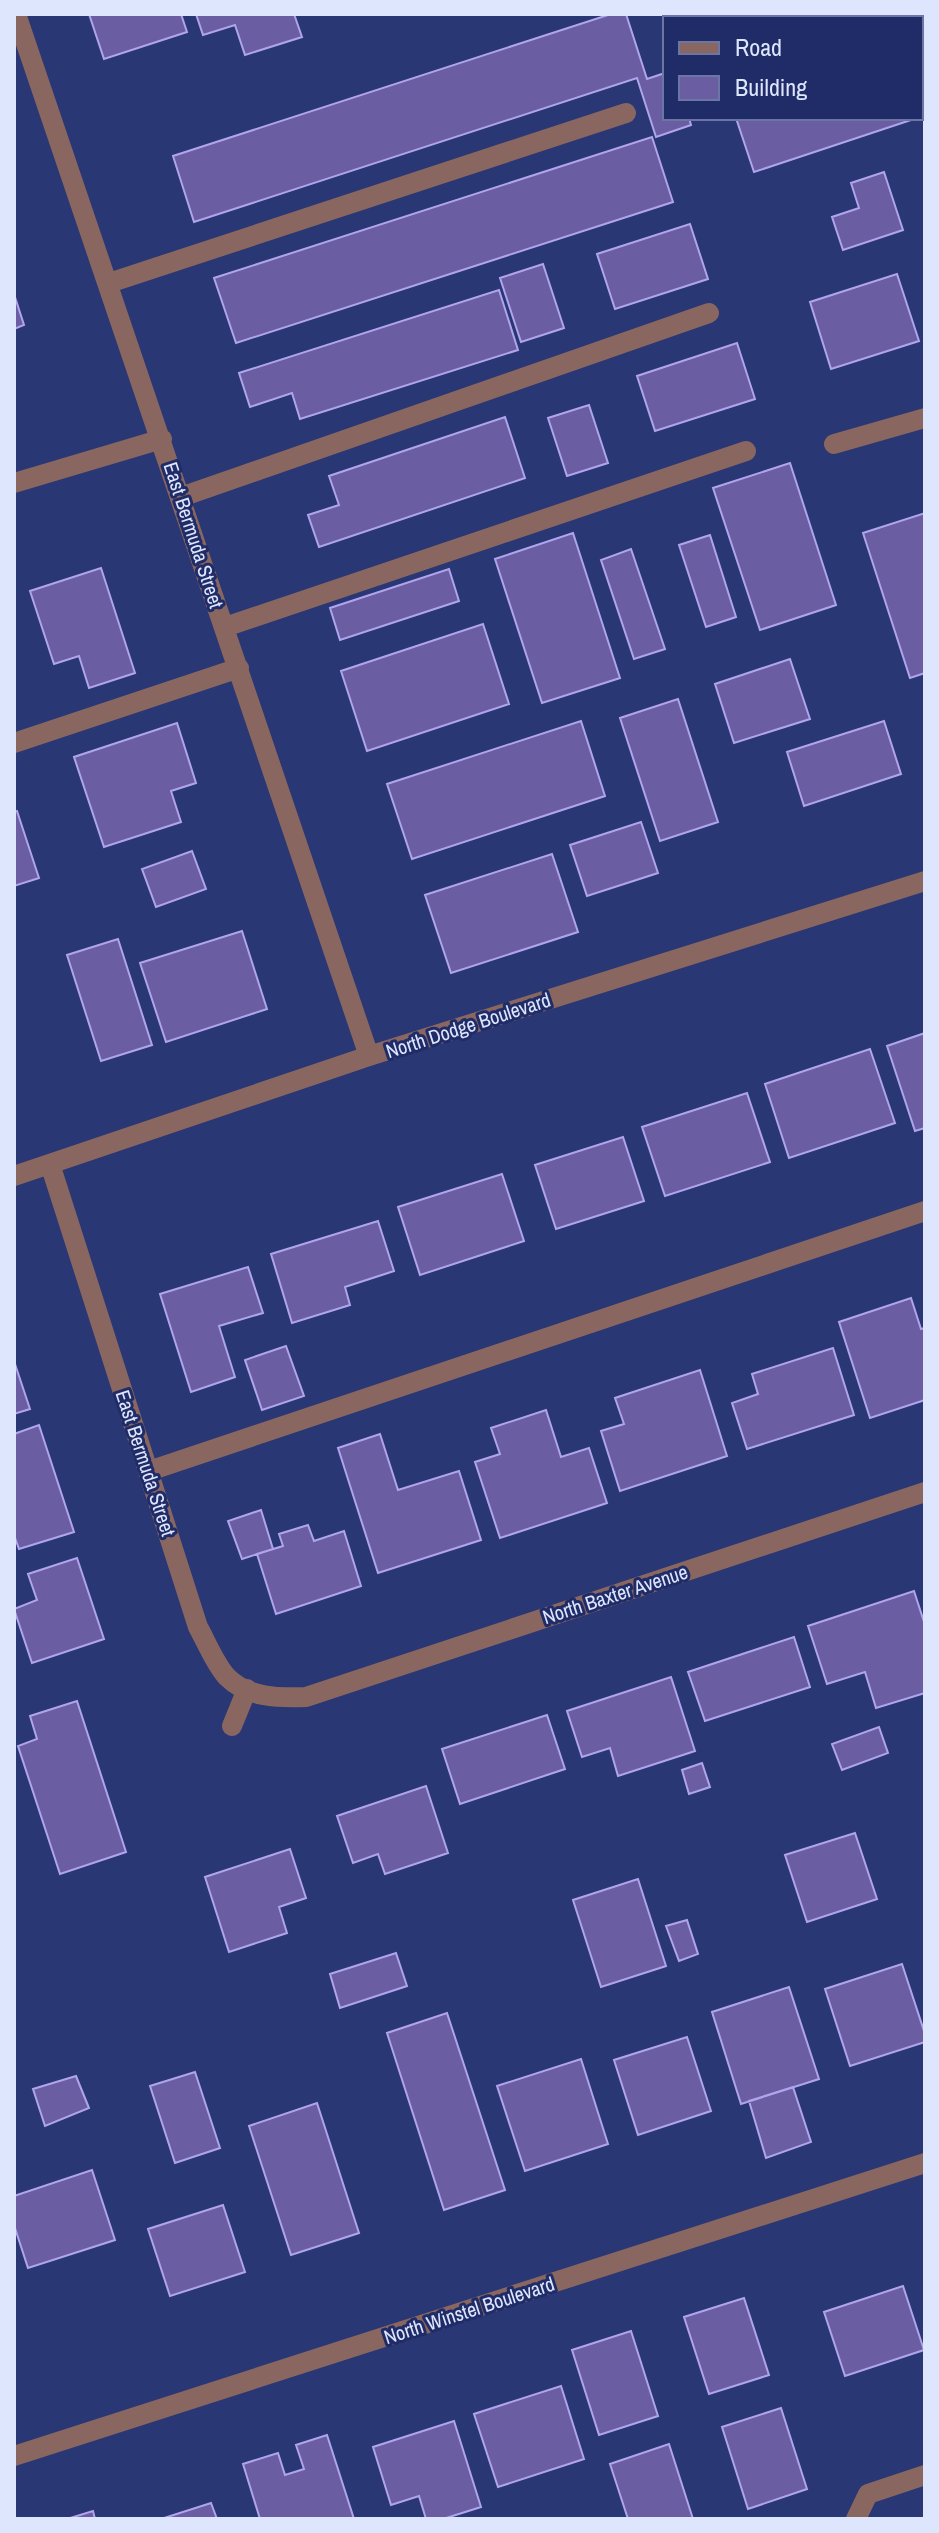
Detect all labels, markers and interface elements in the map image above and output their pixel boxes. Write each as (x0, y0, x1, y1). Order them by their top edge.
legend (663, 16, 923, 120)
text: Road (735, 31, 782, 63)
text: Building (735, 71, 807, 103)
street label: East Bermuda Street (158, 458, 230, 612)
street label: North Dodge Boulevard (382, 986, 554, 1064)
street label: East Bermuda Street (110, 1386, 182, 1540)
street label: North Baxter Avenue (539, 1558, 691, 1630)
street label: North Winstel Boulevard (380, 2270, 558, 2350)

